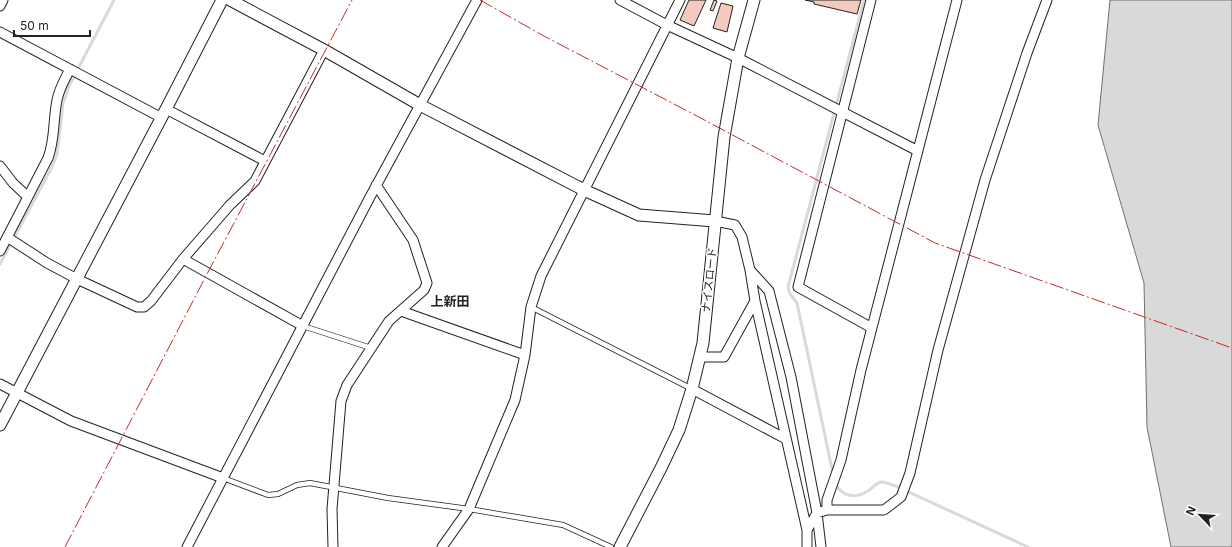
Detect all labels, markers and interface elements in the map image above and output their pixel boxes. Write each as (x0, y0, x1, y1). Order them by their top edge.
scale bar (14, 12, 90, 38)
text: 50 m (20, 18, 49, 33)
street label: ナイスロード (699, 247, 719, 313)
district label: 上新田 (430, 293, 470, 309)
north arrow (1180, 495, 1220, 535)
text: N (1183, 504, 1199, 518)

